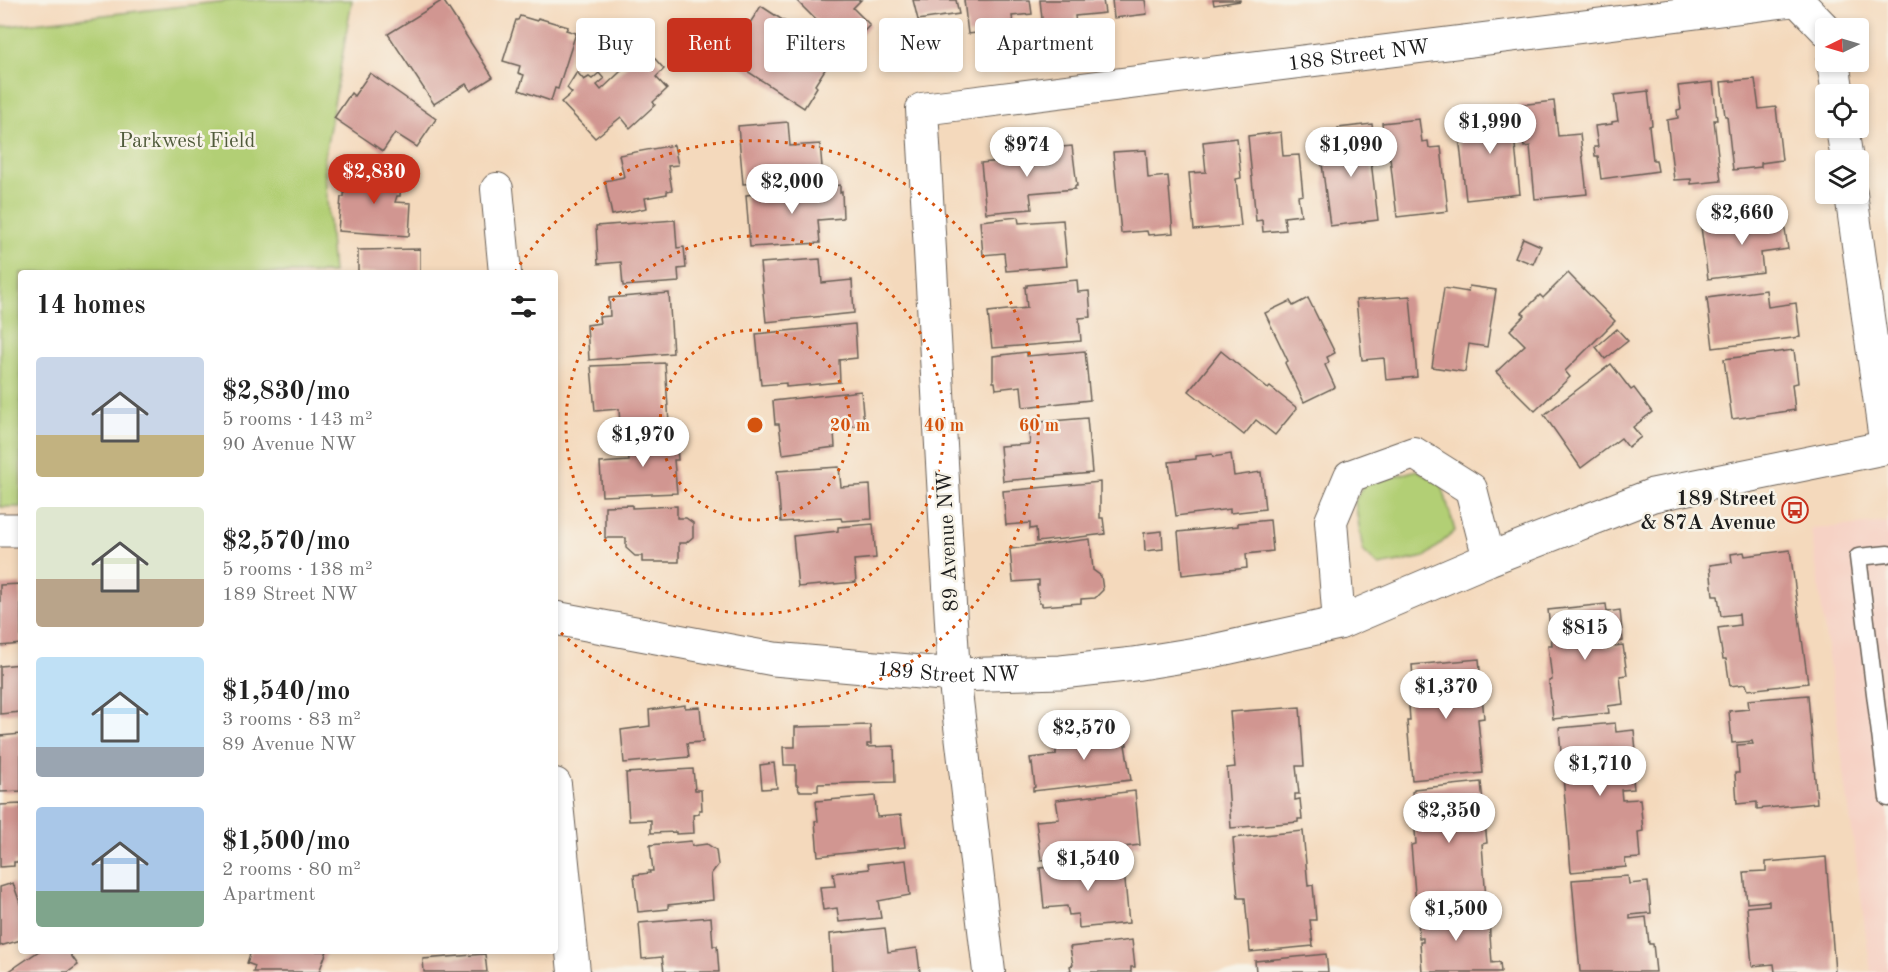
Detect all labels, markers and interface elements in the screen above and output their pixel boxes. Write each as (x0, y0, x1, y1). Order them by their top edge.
chip: Buy (576, 18, 655, 72)
chip: Rent (667, 18, 752, 72)
chip: Filters (764, 18, 867, 72)
chip: New (879, 18, 963, 72)
chip: Apartment (975, 18, 1115, 72)
north arrow (1815, 18, 1869, 72)
map controls (1815, 18, 1869, 204)
street label: 188 Street NW (1287, 37, 1431, 75)
button: locate (1815, 84, 1869, 138)
pin: $1,990 (1441, 104, 1539, 155)
text: $1,990 (1458, 113, 1522, 133)
pin: $974 (991, 127, 1063, 178)
pin: $1,090 (1302, 127, 1400, 178)
park label: Parkwest Field (119, 131, 255, 152)
text: $974 (1004, 136, 1050, 156)
text: $1,090 (1319, 136, 1383, 156)
button: layers (1815, 150, 1869, 204)
pin: $2,830 (325, 154, 423, 205)
text: $2,830 (342, 163, 406, 183)
pin: $2,000 (743, 164, 841, 215)
text: $2,000 (760, 173, 824, 193)
pin: $2,660 (1693, 195, 1791, 246)
text: $2,660 (1710, 204, 1774, 224)
icon: filters (507, 290, 540, 323)
text: 14 homes (36, 293, 145, 319)
text: $2,830/mo (222, 379, 350, 405)
icon: home (84, 381, 156, 453)
text: 5 rooms · 143 m² (222, 410, 372, 430)
centre of rings (745, 415, 765, 435)
pin: $1,970 (594, 417, 692, 468)
text: 20 m (830, 417, 870, 435)
text: 40 m (924, 417, 964, 435)
text: 60 m (1019, 417, 1059, 435)
text: $1,970 (611, 426, 675, 446)
text: 90 Avenue NW (222, 435, 357, 455)
street label: 89 Avenue NW (934, 470, 963, 612)
place label: 189 Street & 87A Avenue (1640, 489, 1776, 534)
bus stop icon: 189 Street & 87A Avenue (1780, 495, 1810, 525)
text: $2,570/mo (222, 529, 350, 555)
icon: home (84, 531, 156, 603)
text: 5 rooms · 138 m² (222, 560, 372, 580)
text: 189 Street NW (222, 585, 358, 605)
pin: $815 (1549, 610, 1621, 661)
text: $815 (1562, 619, 1608, 639)
street label: 189 Street NW (876, 659, 1020, 687)
pin: $1,370 (1397, 669, 1495, 720)
text: $1,370 (1414, 678, 1478, 698)
text: $1,540/mo (222, 679, 350, 705)
icon: home (84, 681, 156, 753)
text: 3 rooms · 83 m² (222, 710, 361, 730)
pin: $2,570 (1035, 710, 1133, 761)
text: $2,570 (1052, 719, 1116, 739)
text: 89 Avenue NW (222, 735, 357, 755)
pin: $1,710 (1551, 746, 1649, 797)
text: $1,710 (1568, 755, 1632, 775)
pin: $2,350 (1400, 793, 1498, 844)
text: $2,350 (1417, 802, 1481, 822)
text: $1,500/mo (222, 829, 350, 855)
icon: home (84, 831, 156, 903)
pin: $1,540 (1039, 841, 1137, 892)
text: $1,540 (1056, 850, 1120, 870)
text: 2 rooms · 80 m² (222, 860, 361, 880)
text: Apartment (222, 885, 316, 905)
pin: $1,500 (1407, 891, 1505, 942)
text: $1,500 (1424, 900, 1488, 920)

